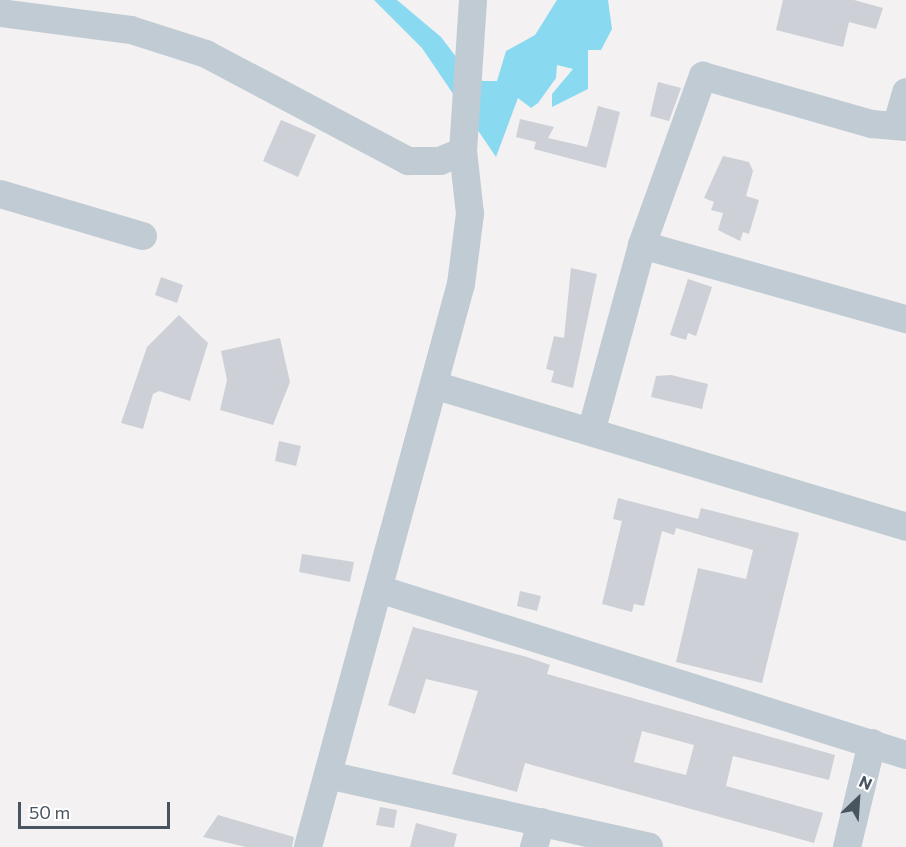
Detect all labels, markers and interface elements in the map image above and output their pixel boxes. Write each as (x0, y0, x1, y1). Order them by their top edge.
north arrow (828, 769, 888, 829)
text: N (856, 771, 875, 793)
scale bar (21, 790, 172, 828)
text: 50 m (29, 801, 70, 823)

